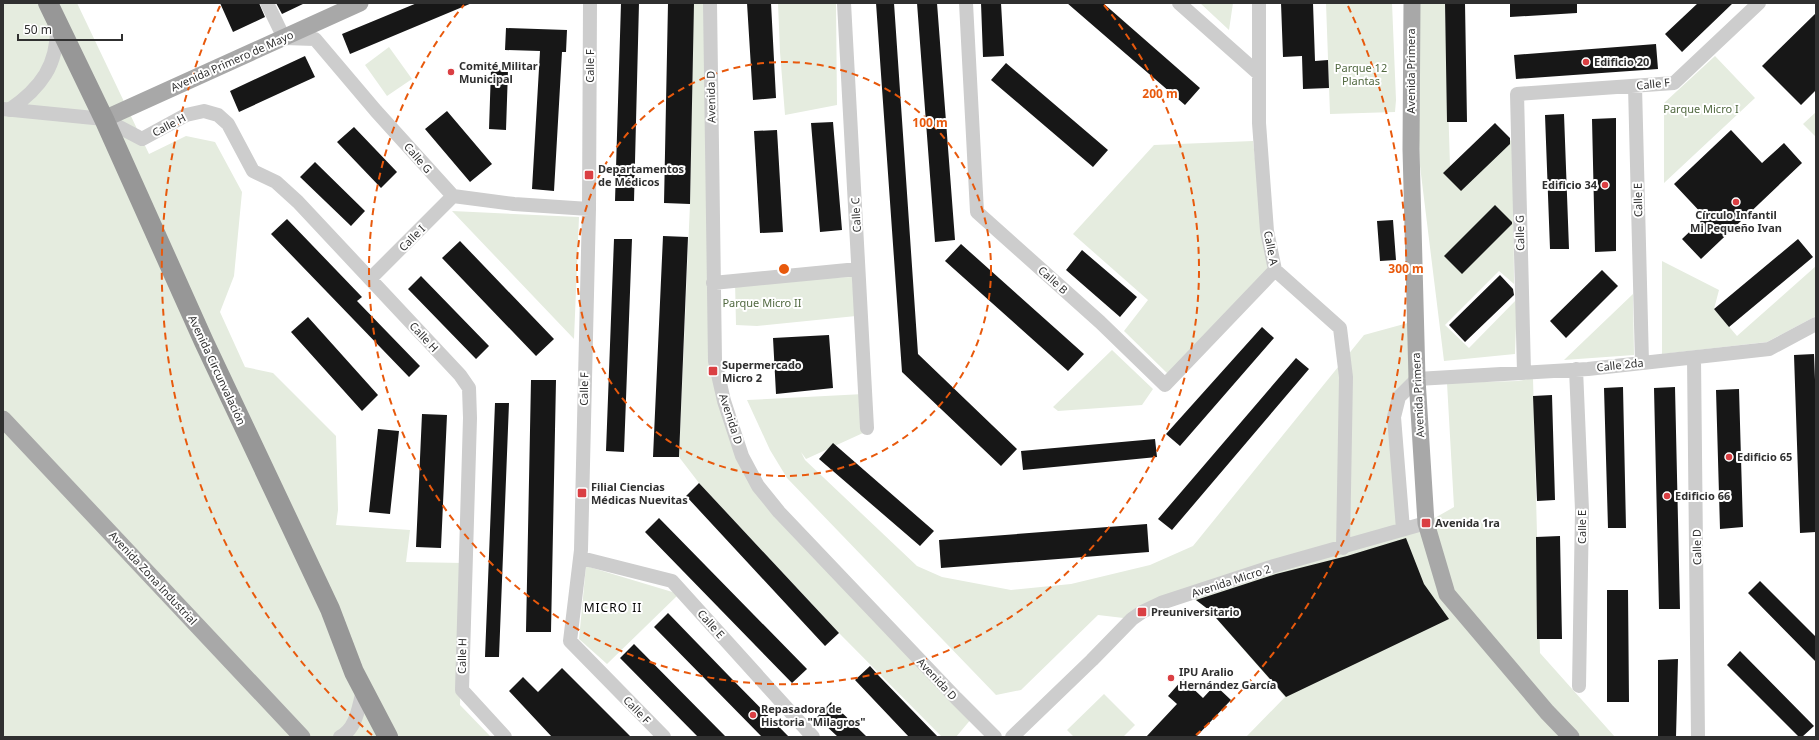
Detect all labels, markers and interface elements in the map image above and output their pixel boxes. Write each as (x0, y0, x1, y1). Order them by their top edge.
scale bar (18, 16, 122, 42)
text: 50 m (24, 21, 52, 38)
street label: Avenida Primero de Mayo (168, 27, 296, 94)
street label: Avenida Primera (1403, 28, 1418, 114)
street label: Calle F (582, 49, 597, 83)
place label: Edificio 20 (1594, 54, 1649, 69)
marker: Edificio 20 (1581, 57, 1591, 67)
place label: Comité Militar Municipal (459, 58, 538, 86)
park label: Parque 12 Plantas (1335, 60, 1387, 88)
marker: Comité Militar Municipal (446, 67, 456, 77)
street label: Avenida D (703, 71, 718, 123)
street label: Calle F (1635, 74, 1671, 93)
text: 200 m (1142, 85, 1178, 102)
park label: Parque Micro I (1663, 101, 1739, 116)
street label: Calle H (149, 109, 188, 140)
text: 100 m (912, 114, 948, 131)
street label: Calle G (401, 139, 436, 176)
place label: Departamentos de Médicos (598, 161, 685, 189)
marker: Departamentos de Médicos (583, 169, 595, 181)
place label: Edificio 34 (1542, 177, 1598, 192)
marker: Edificio 34 (1600, 180, 1610, 190)
street label: Calle E (1630, 183, 1645, 217)
street label: Calle C (847, 197, 864, 233)
marker: Círculo Infantil Mi Pequeño Ivan (1731, 197, 1741, 207)
place label: Círculo Infantil Mi Pequeño Ivan (1690, 207, 1782, 235)
street label: Calle G (1512, 215, 1527, 251)
street label: Calle I (395, 221, 428, 254)
street label: Calle A (1261, 229, 1282, 267)
text: 300 m (1388, 260, 1424, 277)
centre of rings (777, 262, 791, 276)
street label: Calle B (1035, 262, 1071, 297)
park label: Parque Micro II (722, 295, 802, 310)
street label: Avenida Circunvalación (185, 312, 250, 427)
street label: Calle H (407, 318, 442, 355)
street label: Avenida Primera (1408, 352, 1427, 438)
street label: Calle 2da (1596, 355, 1644, 374)
place label: Supermercado Micro 2 (722, 357, 802, 385)
marker: Supermercado Micro 2 (707, 365, 719, 377)
street label: Calle F (576, 372, 591, 406)
street label: Avenida D (716, 392, 747, 446)
place label: Edificio 65 (1737, 449, 1792, 464)
marker: Edificio 65 (1724, 452, 1734, 462)
place label: Filial Ciencias Médicas Nuevitas (591, 479, 688, 507)
marker: Filial Ciencias Médicas Nuevitas (576, 487, 588, 499)
place label: Edificio 66 (1675, 488, 1730, 503)
marker: Edificio 66 (1662, 491, 1672, 501)
street label: Calle E (1574, 510, 1589, 544)
place label: Avenida 1ra (1435, 515, 1500, 530)
marker: Avenida 1ra (1420, 517, 1432, 529)
street label: Avenida Zona Industrial (106, 528, 201, 628)
street label: Calle D (1689, 529, 1704, 565)
street label: Avenida Micro 2 (1189, 561, 1272, 600)
district label: MICRO II (584, 599, 642, 616)
place label: Preuniversitario (1151, 604, 1240, 619)
street label: Calle E (694, 606, 728, 641)
marker: Preuniversitario (1136, 606, 1148, 618)
street label: Calle H (454, 638, 469, 674)
street label: Avenida D (914, 654, 961, 703)
place label: IPU Aralio Hernández García (1179, 664, 1276, 692)
marker: IPU Aralio Hernández García (1166, 673, 1176, 683)
street label: Calle F (620, 692, 655, 727)
place label: Repasadora de Historia "Milagros" (761, 701, 866, 729)
marker: Repasadora de Historia "Milagros" (748, 710, 758, 720)

